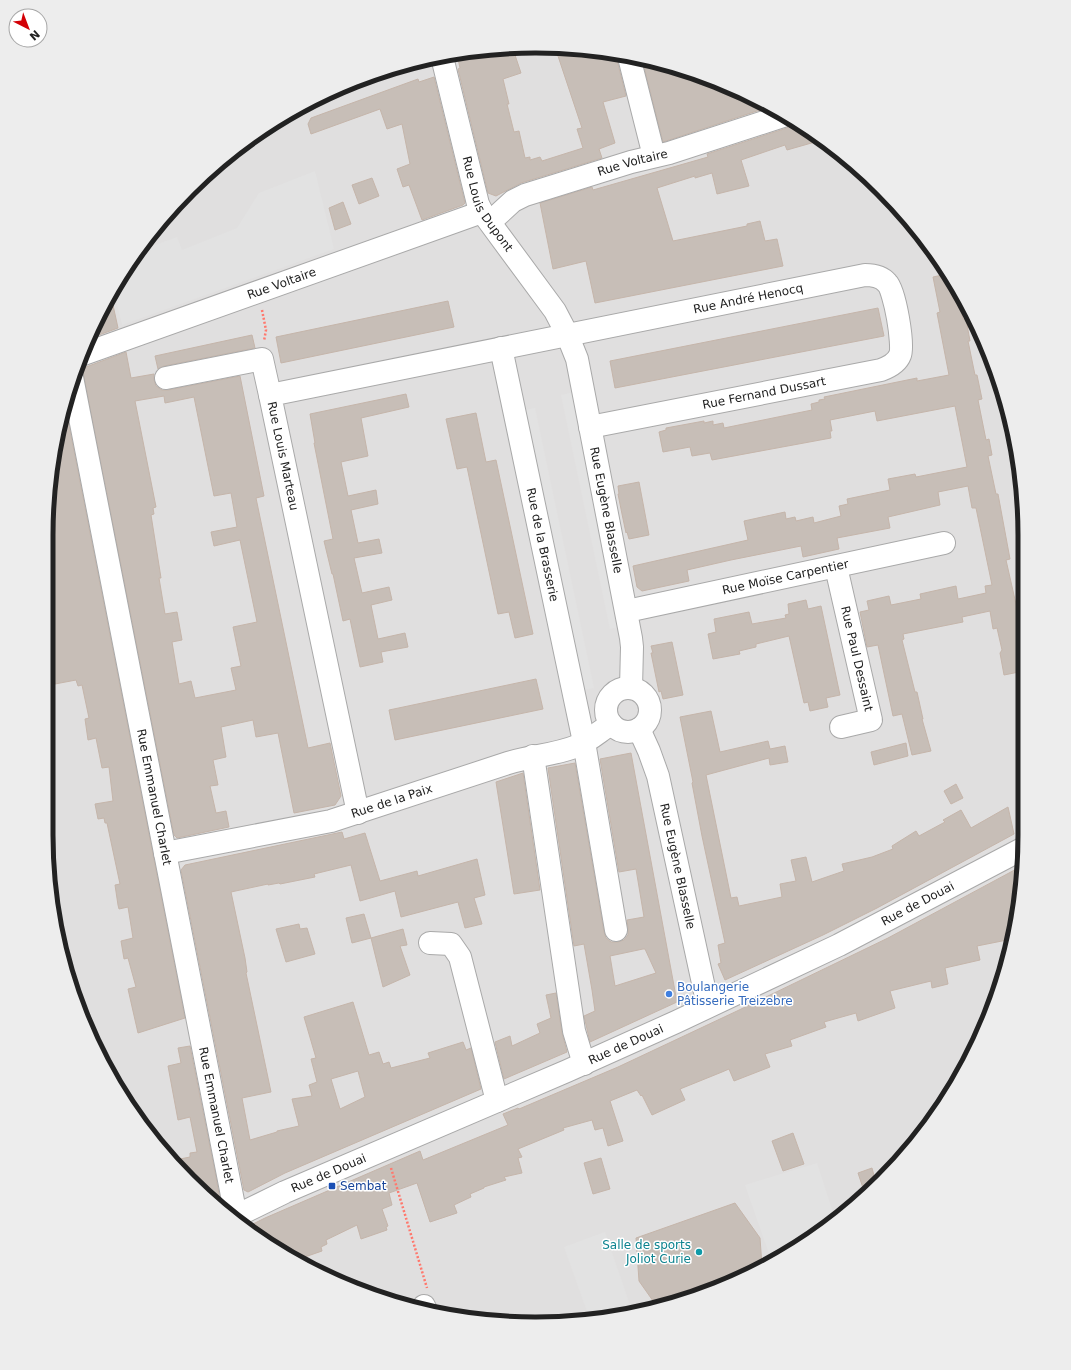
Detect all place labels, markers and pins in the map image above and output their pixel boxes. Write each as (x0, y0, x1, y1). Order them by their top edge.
place label: Boulangerie Pâtisserie Treizebre (677, 980, 793, 1008)
marker: Boulangerie Pâtisserie Treizebre (664, 989, 674, 999)
place label: Sembat (340, 1179, 387, 1193)
marker: Sembat (327, 1181, 337, 1191)
place label: Salle de sports Joliot Curie (602, 1238, 691, 1266)
marker: Salle de sports Joliot Curie (694, 1247, 704, 1257)

